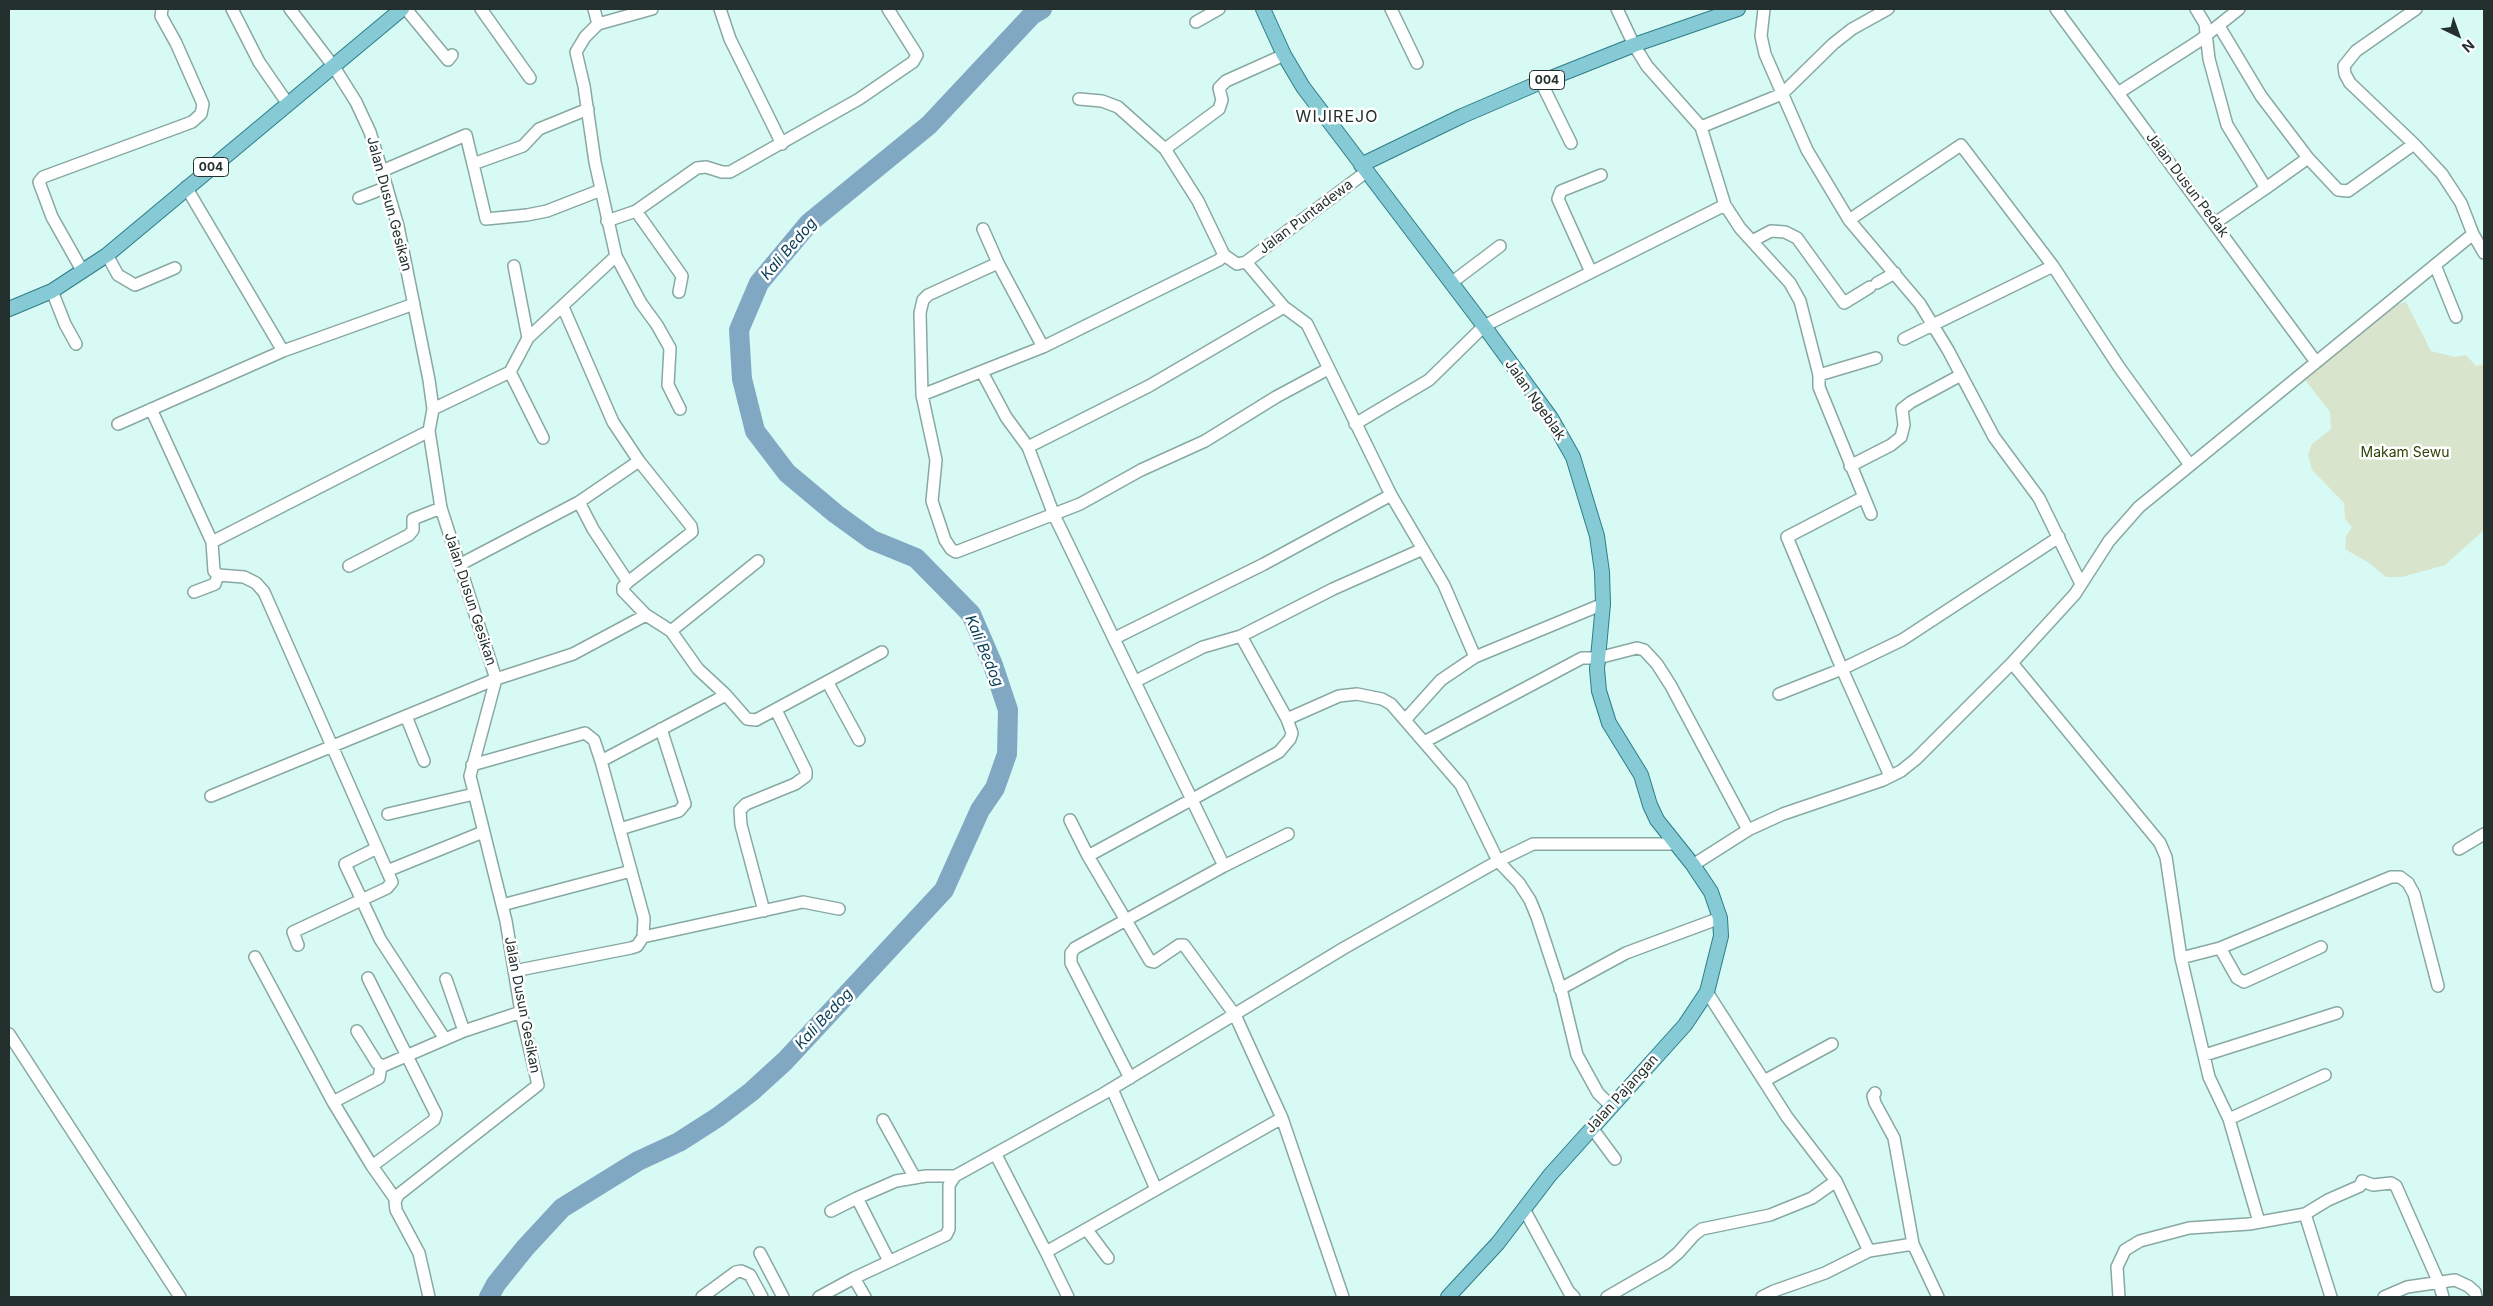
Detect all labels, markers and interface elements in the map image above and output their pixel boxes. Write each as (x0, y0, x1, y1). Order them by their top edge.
north arrow (2433, 10, 2483, 60)
text: N (2459, 37, 2478, 56)
road number: 004 (1530, 70, 1564, 90)
district label: WIJIREJO (1295, 107, 1379, 127)
street label: Jalan Dusun Pedak (2142, 129, 2232, 241)
street label: Jalan Dusun Gesikan (363, 135, 415, 273)
road number: 004 (194, 158, 228, 176)
street label: Jalan Puntadewa (1256, 176, 1356, 258)
water label: Kali Bedog (757, 214, 821, 284)
street label: Jalan Ngeblak (1501, 357, 1569, 443)
park label: Makam Sewu (2361, 445, 2449, 461)
street label: Jalan Dusun Gesikan (441, 530, 499, 668)
water label: Kali Bedog (961, 612, 1007, 690)
street label: Jalan Dusun Gesikan (501, 935, 543, 1075)
water label: Kali Bedog (791, 985, 857, 1053)
street label: Jalan Pajangan (1582, 1051, 1662, 1137)

